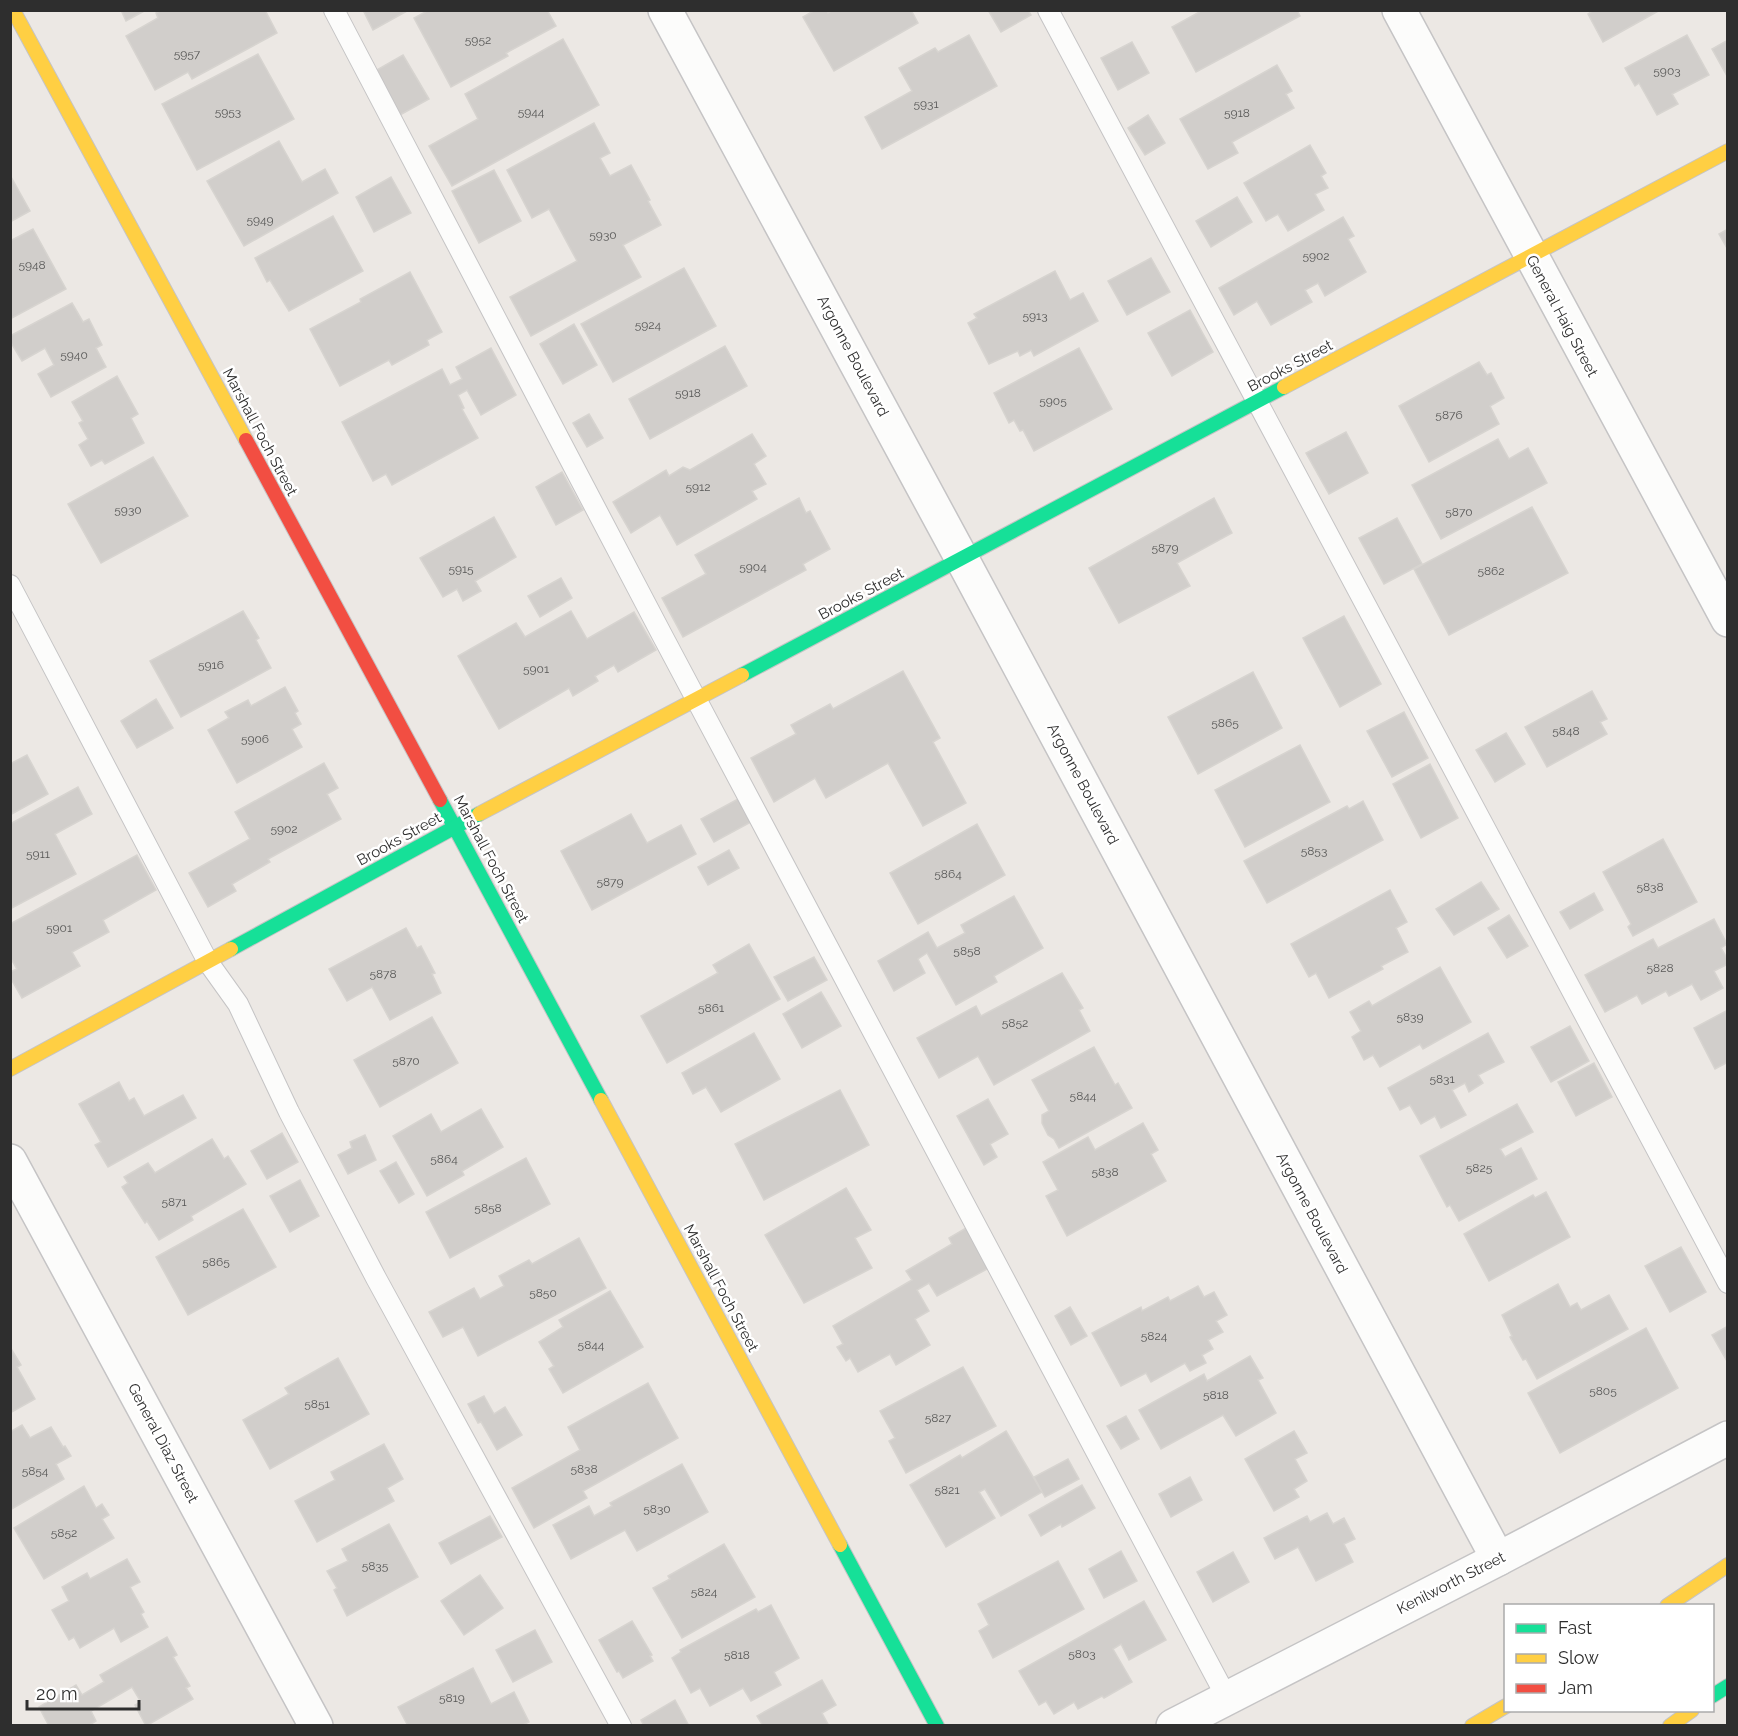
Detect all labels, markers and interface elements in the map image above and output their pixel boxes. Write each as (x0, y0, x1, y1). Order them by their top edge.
house number: 5952 (465, 33, 491, 47)
house number: 5957 (174, 47, 201, 61)
house number: 5903 (1653, 64, 1681, 78)
house number: 5931 (913, 97, 939, 111)
house number: 5953 (215, 105, 241, 119)
house number: 5944 (518, 105, 545, 119)
house number: 5918 (1224, 106, 1250, 120)
house number: 5949 (246, 213, 274, 227)
house number: 5930 (589, 228, 617, 242)
house number: 5902 (1302, 249, 1330, 263)
street label: General Haig Street (1522, 252, 1602, 380)
house number: 5948 (18, 258, 46, 272)
street label: Argonne Boulevard (814, 292, 892, 420)
house number: 5913 (1022, 309, 1048, 323)
house number: 5924 (635, 318, 662, 332)
street label: Brooks Street (1245, 336, 1335, 396)
house number: 5940 (60, 348, 88, 362)
street label: Marshall Foch Street (219, 365, 301, 499)
house number: 5918 (675, 386, 701, 400)
house number: 5905 (1039, 394, 1067, 408)
house number: 5876 (1435, 408, 1463, 422)
house number: 5912 (686, 480, 710, 494)
house number: 5930 (114, 503, 142, 517)
house number: 5870 (1445, 505, 1473, 519)
house number: 5879 (1151, 541, 1179, 555)
house number: 5904 (739, 560, 767, 574)
house number: 5915 (448, 562, 474, 576)
street label: Brooks Street (816, 564, 906, 624)
house number: 5862 (1477, 564, 1505, 578)
house number: 5916 (198, 658, 224, 672)
house number: 5901 (523, 662, 549, 676)
house number: 5865 (1211, 716, 1239, 730)
street label: Argonne Boulevard (1044, 720, 1122, 848)
house number: 5848 (1552, 724, 1580, 738)
house number: 5906 (241, 732, 269, 746)
street label: Marshall Foch Street (450, 792, 532, 926)
street label: Brooks Street (354, 808, 444, 870)
house number: 5902 (270, 822, 298, 836)
house number: 5853 (1301, 844, 1327, 858)
house number: 5911 (26, 847, 50, 861)
house number: 5864 (934, 867, 962, 881)
house number: 5879 (596, 875, 624, 889)
house number: 5838 (1636, 880, 1664, 894)
house number: 5901 (46, 921, 72, 935)
house number: 5858 (953, 944, 981, 958)
house number: 5828 (1646, 961, 1674, 975)
house number: 5878 (369, 967, 397, 981)
house number: 5861 (698, 1001, 724, 1015)
house number: 5839 (1396, 1010, 1424, 1024)
house number: 5852 (1002, 1016, 1028, 1030)
house number: 5870 (392, 1054, 420, 1068)
house number: 5831 (1429, 1072, 1455, 1086)
house number: 5844 (1070, 1089, 1097, 1103)
street label: Argonne Boulevard (1273, 1149, 1351, 1277)
house number: 5864 (430, 1152, 458, 1166)
house number: 5825 (1466, 1161, 1493, 1175)
house number: 5838 (1091, 1165, 1119, 1179)
house number: 5871 (161, 1195, 187, 1209)
house number: 5858 (474, 1201, 502, 1215)
street label: Marshall Foch Street (680, 1221, 762, 1355)
house number: 5865 (202, 1255, 230, 1269)
house number: 5850 (529, 1286, 557, 1300)
house number: 5824 (1141, 1329, 1168, 1343)
house number: 5844 (578, 1338, 605, 1352)
street label: General Diaz Street (124, 1380, 202, 1506)
house number: 5805 (1589, 1384, 1617, 1398)
house number: 5818 (1203, 1388, 1229, 1402)
house number: 5851 (304, 1397, 330, 1411)
house number: 5827 (925, 1411, 952, 1425)
house number: 5838 (570, 1462, 598, 1476)
house number: 5854 (22, 1464, 49, 1478)
house number: 5821 (934, 1483, 960, 1497)
house number: 5830 (643, 1502, 671, 1516)
house number: 5852 (51, 1526, 77, 1540)
street label: Kenilworth Street (1394, 1548, 1508, 1618)
house number: 5835 (362, 1559, 389, 1573)
house number: 5824 (691, 1585, 718, 1599)
legend (1504, 1604, 1714, 1712)
text: Fast (1558, 1617, 1592, 1638)
house number: 5803 (1068, 1647, 1096, 1661)
text: Slow (1558, 1647, 1599, 1668)
house number: 5818 (724, 1648, 750, 1662)
scale bar (27, 1673, 140, 1711)
text: Jam (1558, 1677, 1593, 1698)
text: 20 m (36, 1683, 78, 1704)
house number: 5819 (439, 1691, 465, 1705)

